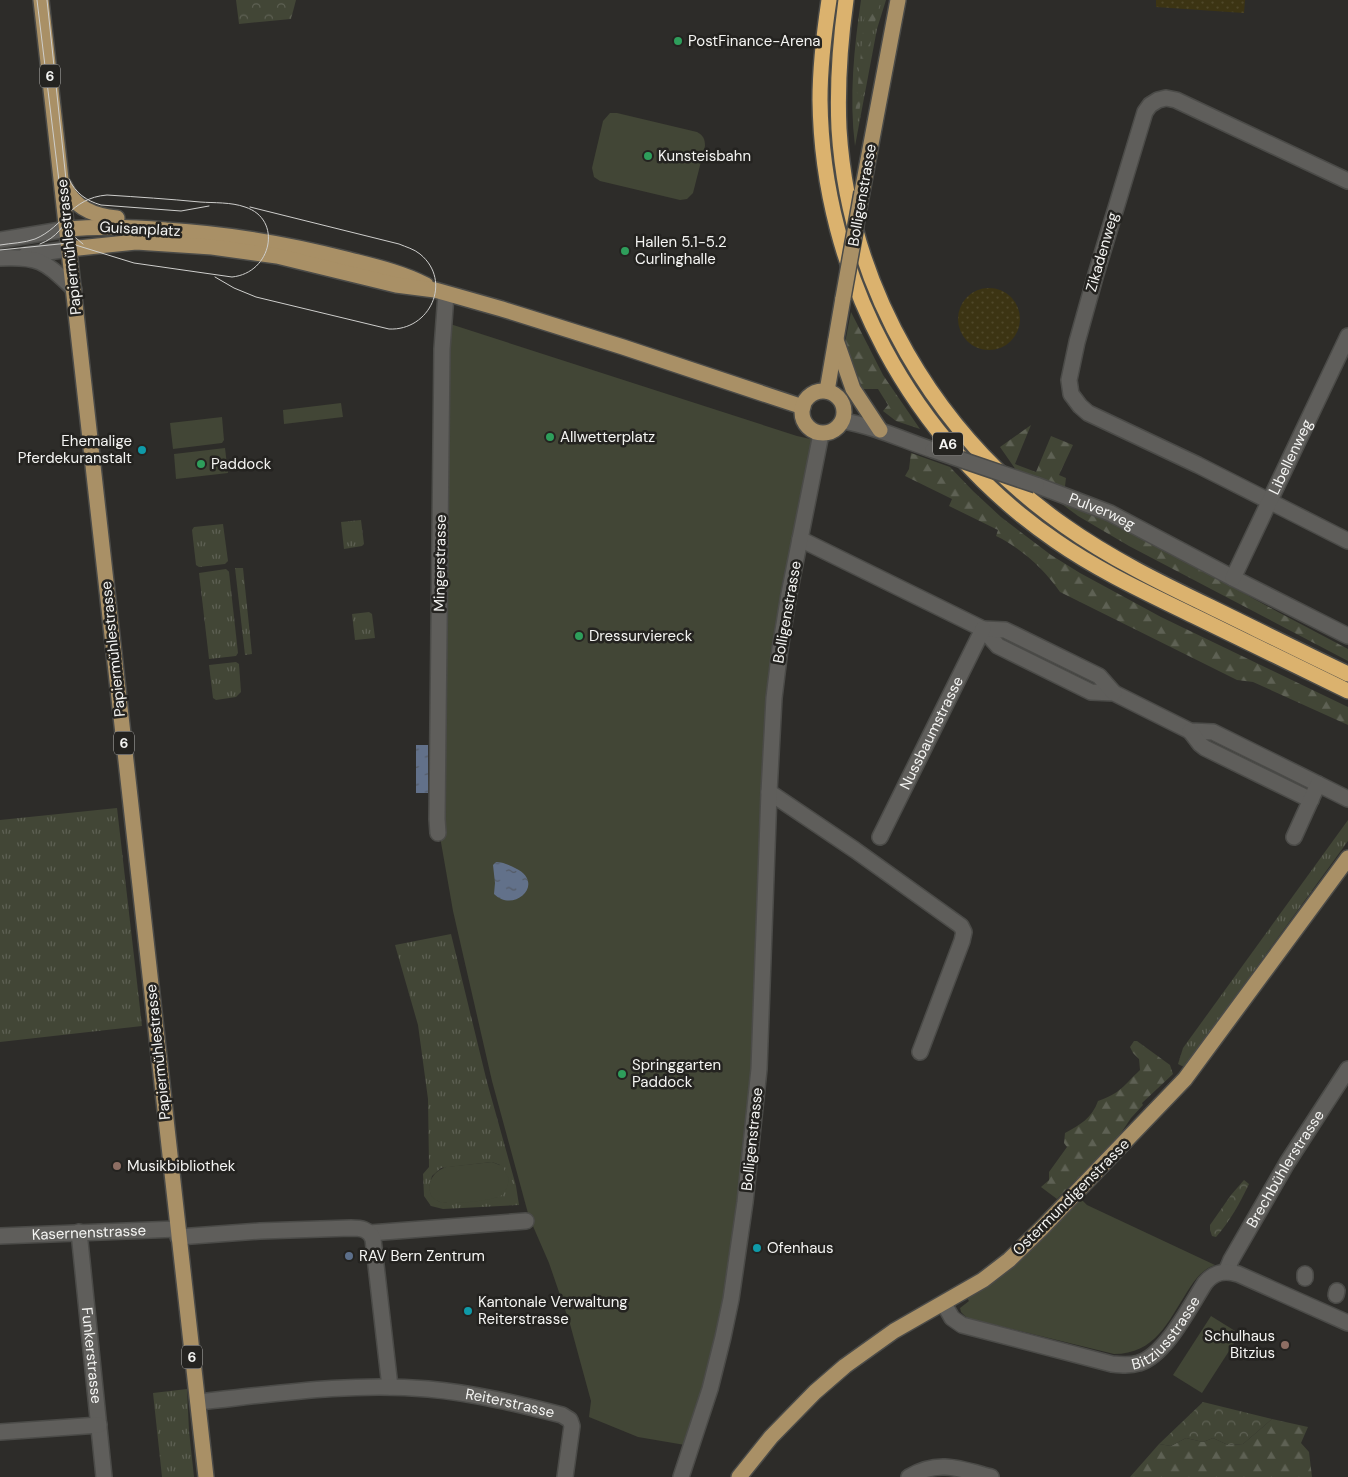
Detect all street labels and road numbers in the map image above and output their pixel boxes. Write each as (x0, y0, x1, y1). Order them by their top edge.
road number: 6 (40, 64, 60, 88)
street label: Bolligenstrasse (843, 142, 881, 248)
street label: Papiermühlestrasse (52, 178, 86, 316)
street label: Zikadenweg (1081, 210, 1123, 294)
street label: Guisanplatz (99, 217, 181, 241)
street label: Libellenweg (1264, 416, 1317, 498)
road number: A6 (933, 432, 963, 456)
street label: Pulverweg (1066, 488, 1139, 534)
street label: Mingerstrasse (429, 514, 451, 612)
street label: Bolligenstrasse (768, 559, 806, 665)
street label: Papiermühlestrasse (96, 580, 130, 718)
street label: Nussbaumstrasse (895, 673, 968, 793)
road number: 6 (114, 731, 134, 754)
street label: Papiermühlestrasse (141, 983, 175, 1121)
street label: Bolligenstrasse (737, 1086, 767, 1192)
street label: Brechbühlerstrasse (1242, 1106, 1329, 1231)
street label: Ostermundigenstrasse (1008, 1134, 1134, 1260)
street label: Kasernenstrasse (31, 1220, 146, 1245)
street label: Bitziusstrasse (1129, 1292, 1205, 1375)
street label: Funkerstrasse (77, 1306, 106, 1405)
road number: 6 (182, 1345, 202, 1368)
street label: Reiterstrasse (464, 1384, 557, 1423)

